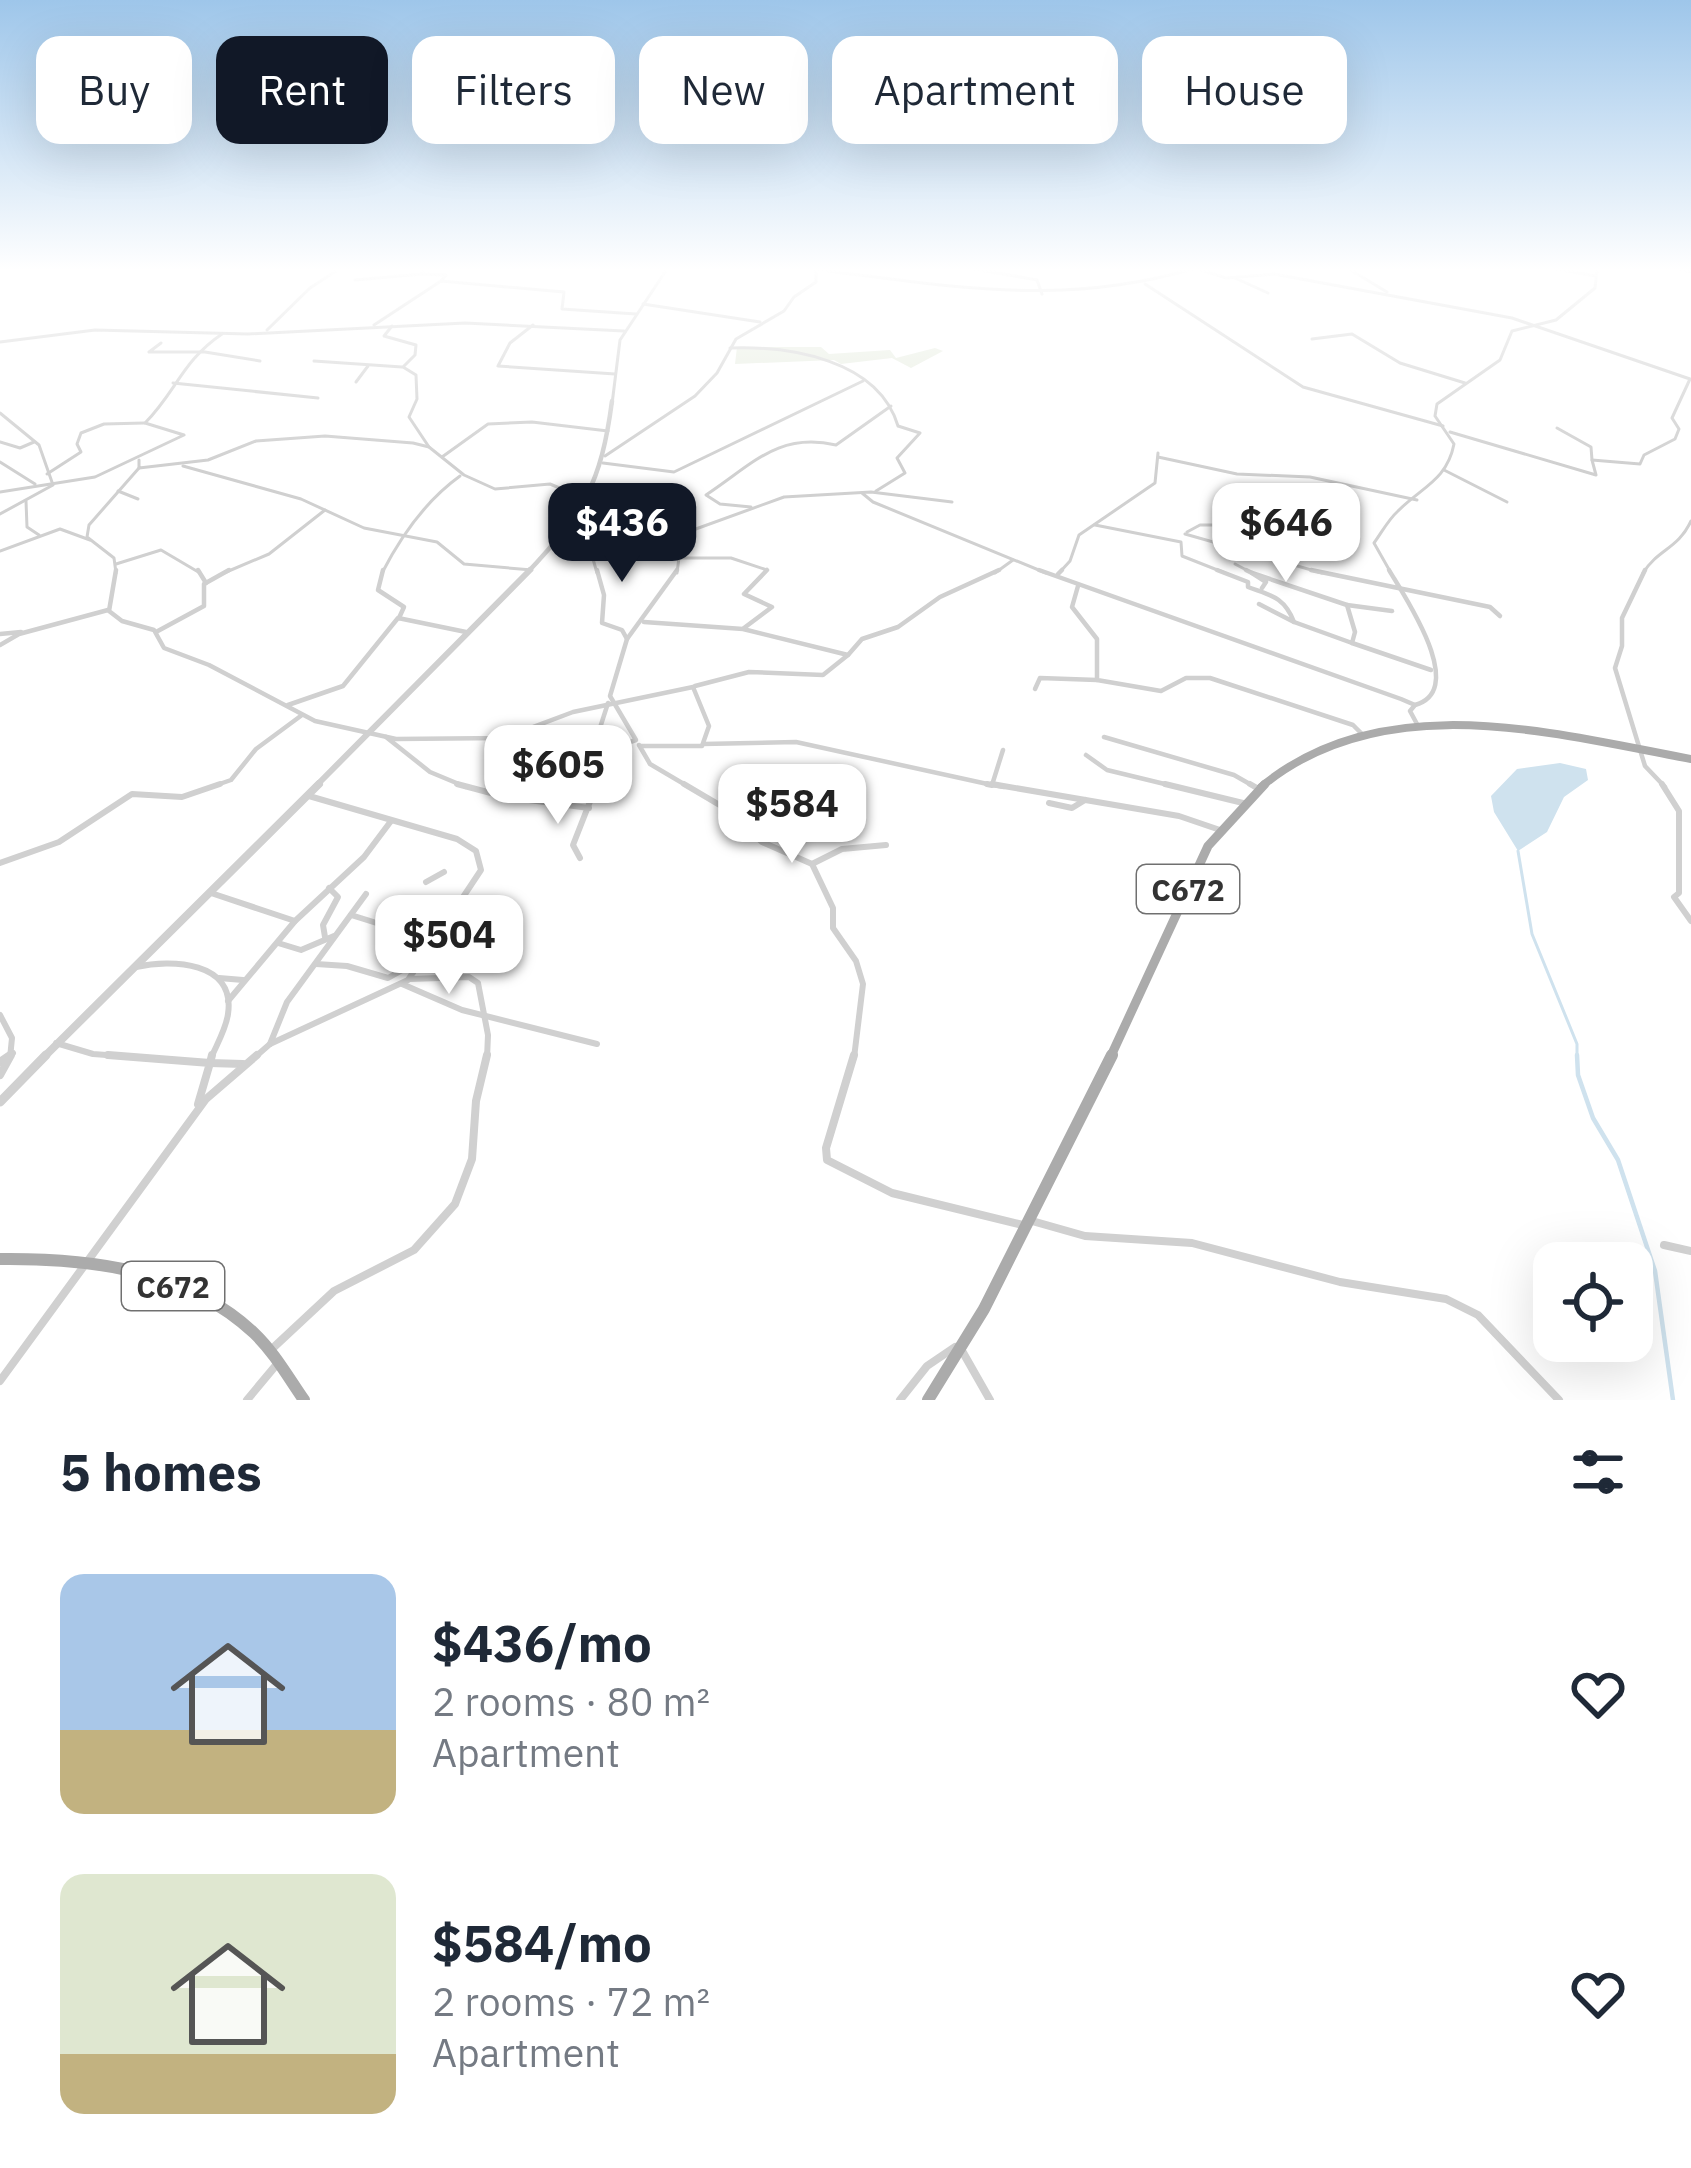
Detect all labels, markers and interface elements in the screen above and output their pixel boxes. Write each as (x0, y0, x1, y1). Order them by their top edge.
chip: Buy (36, 36, 192, 144)
chip: Rent (216, 36, 388, 144)
chip: Filters (412, 36, 615, 144)
chip: New (639, 36, 808, 144)
chip: Apartment (832, 36, 1118, 144)
chip: House (1142, 36, 1347, 144)
pin: $436 (551, 483, 693, 585)
pin: $646 (1215, 483, 1357, 585)
text: $436 (575, 496, 669, 547)
text: $646 (1239, 496, 1333, 547)
pin: $605 (487, 725, 629, 827)
text: $605 (511, 738, 605, 789)
pin: $584 (721, 764, 863, 866)
text: $584 (745, 777, 839, 828)
road number: C672 (1137, 865, 1239, 913)
pin: $504 (378, 895, 520, 997)
text: $504 (402, 908, 496, 959)
map controls (1533, 1242, 1653, 1362)
button: locate (1533, 1242, 1653, 1362)
road number: C672 (122, 1262, 224, 1310)
text: 5 homes (60, 1439, 262, 1505)
icon: filters (1565, 1439, 1631, 1505)
text: $436/mo (432, 1610, 652, 1676)
icon: home (156, 1622, 300, 1766)
icon: heart (1565, 1661, 1631, 1727)
text: 2 rooms · 80 m² (432, 1676, 710, 1727)
text: Apartment (432, 1727, 620, 1778)
text: $584/mo (432, 1910, 652, 1976)
icon: home (156, 1922, 300, 2066)
icon: heart (1565, 1961, 1631, 2027)
text: 2 rooms · 72 m² (432, 1976, 710, 2027)
text: Apartment (432, 2027, 620, 2078)

